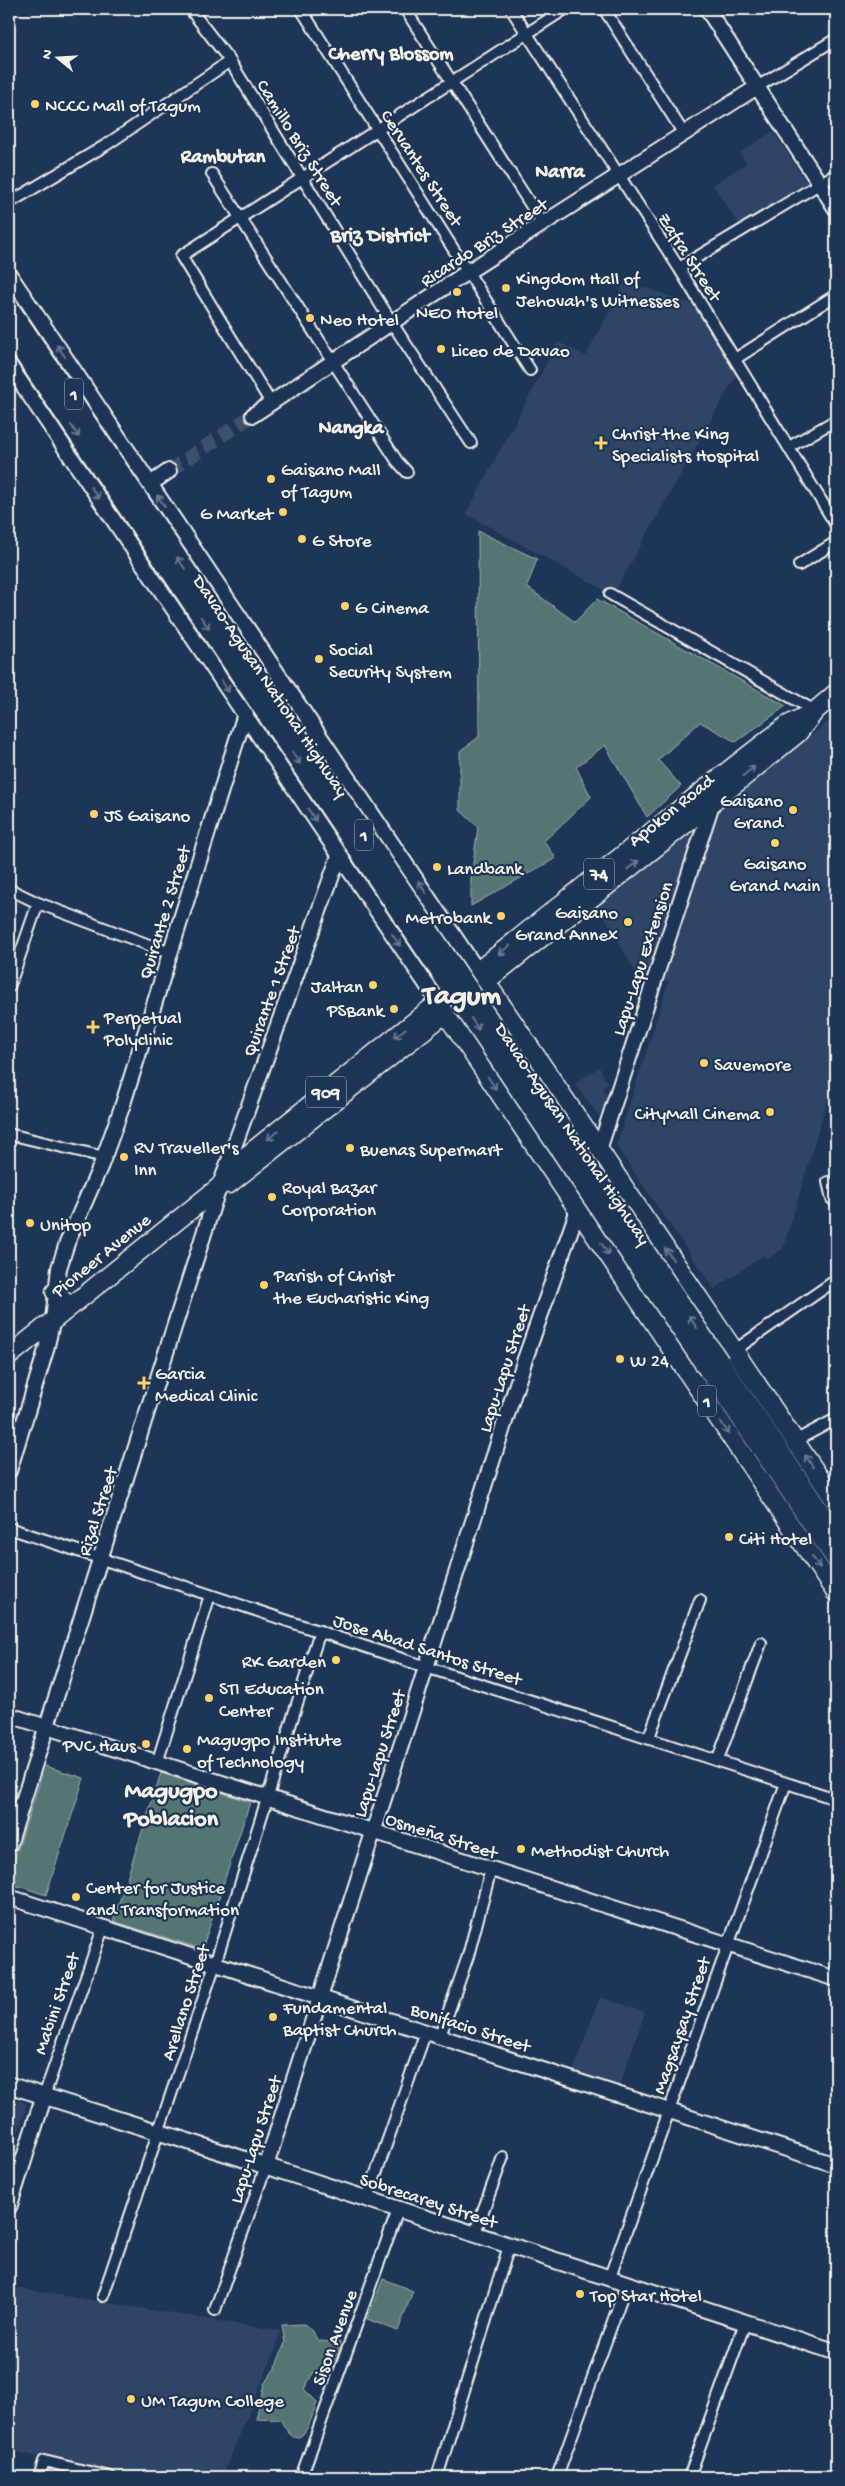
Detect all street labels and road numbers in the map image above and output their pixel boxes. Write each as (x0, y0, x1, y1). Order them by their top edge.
street label: Camillo Briz Street (250, 76, 347, 213)
street label: Cervantes Street (374, 106, 468, 233)
street label: Ricardo Briz Street (417, 193, 555, 294)
street label: Zafra Street (651, 209, 726, 308)
road number: 1 (65, 378, 83, 409)
street label: Davao-Agusan National Highway (185, 570, 353, 803)
street label: Apokon Road (625, 769, 721, 853)
road number: 1 (355, 820, 373, 850)
street label: Quirante 2 Street (135, 841, 198, 983)
road number: 74 (584, 859, 614, 890)
street label: Lapu-Lapu Extension (609, 879, 680, 1039)
street label: Quirante 1 Street (239, 922, 308, 1060)
street label: Davao-Agusan National Highway (487, 1018, 655, 1251)
road number: 909 (306, 1076, 346, 1108)
street label: Pioneer Avenue (47, 1209, 157, 1305)
street label: Lapu-Lapu Street (475, 1300, 538, 1436)
road number: 1 (698, 1385, 716, 1416)
street label: Rizal Street (74, 1462, 125, 1560)
street label: Jose Abad Santos Street (330, 1610, 526, 1693)
street label: Lapu-Lapu Street (350, 1685, 413, 1821)
street label: Osmeña Street (382, 1808, 502, 1867)
street label: Arellano Street (158, 1940, 218, 2064)
street label: Mabini Street (30, 1948, 87, 2058)
street label: Magsaysay Street (649, 1952, 718, 2098)
street label: Bonifacio Street (406, 1999, 535, 2060)
street label: Lapu-Lapu Street (226, 2071, 289, 2207)
street label: Sobrecarey Street (356, 2169, 502, 2236)
street label: Sison Avenue (308, 2287, 364, 2389)

